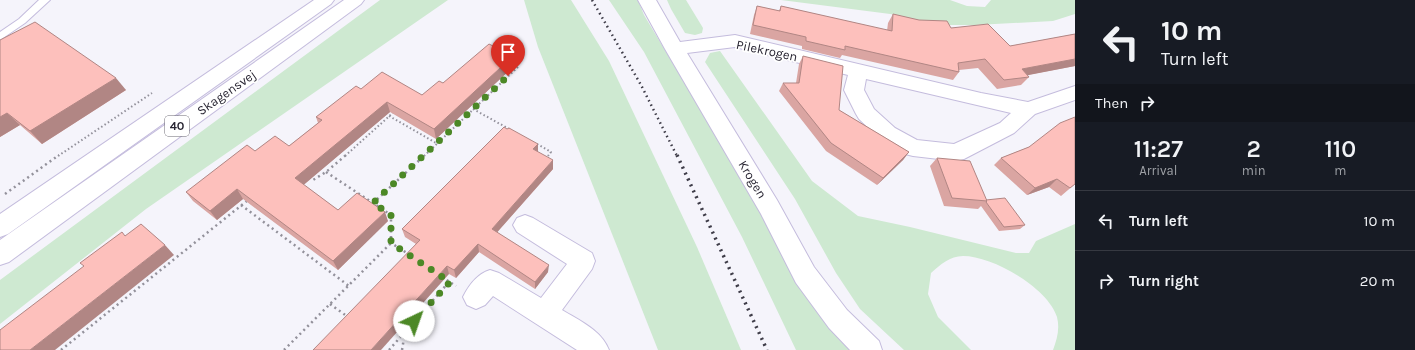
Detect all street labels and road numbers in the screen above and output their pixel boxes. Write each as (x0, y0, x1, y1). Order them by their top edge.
street label: Pilekrogen (735, 37, 799, 64)
street label: Skagensvej (194, 67, 259, 118)
road number: 40 (165, 116, 189, 136)
street label: Krogen (735, 158, 770, 201)

